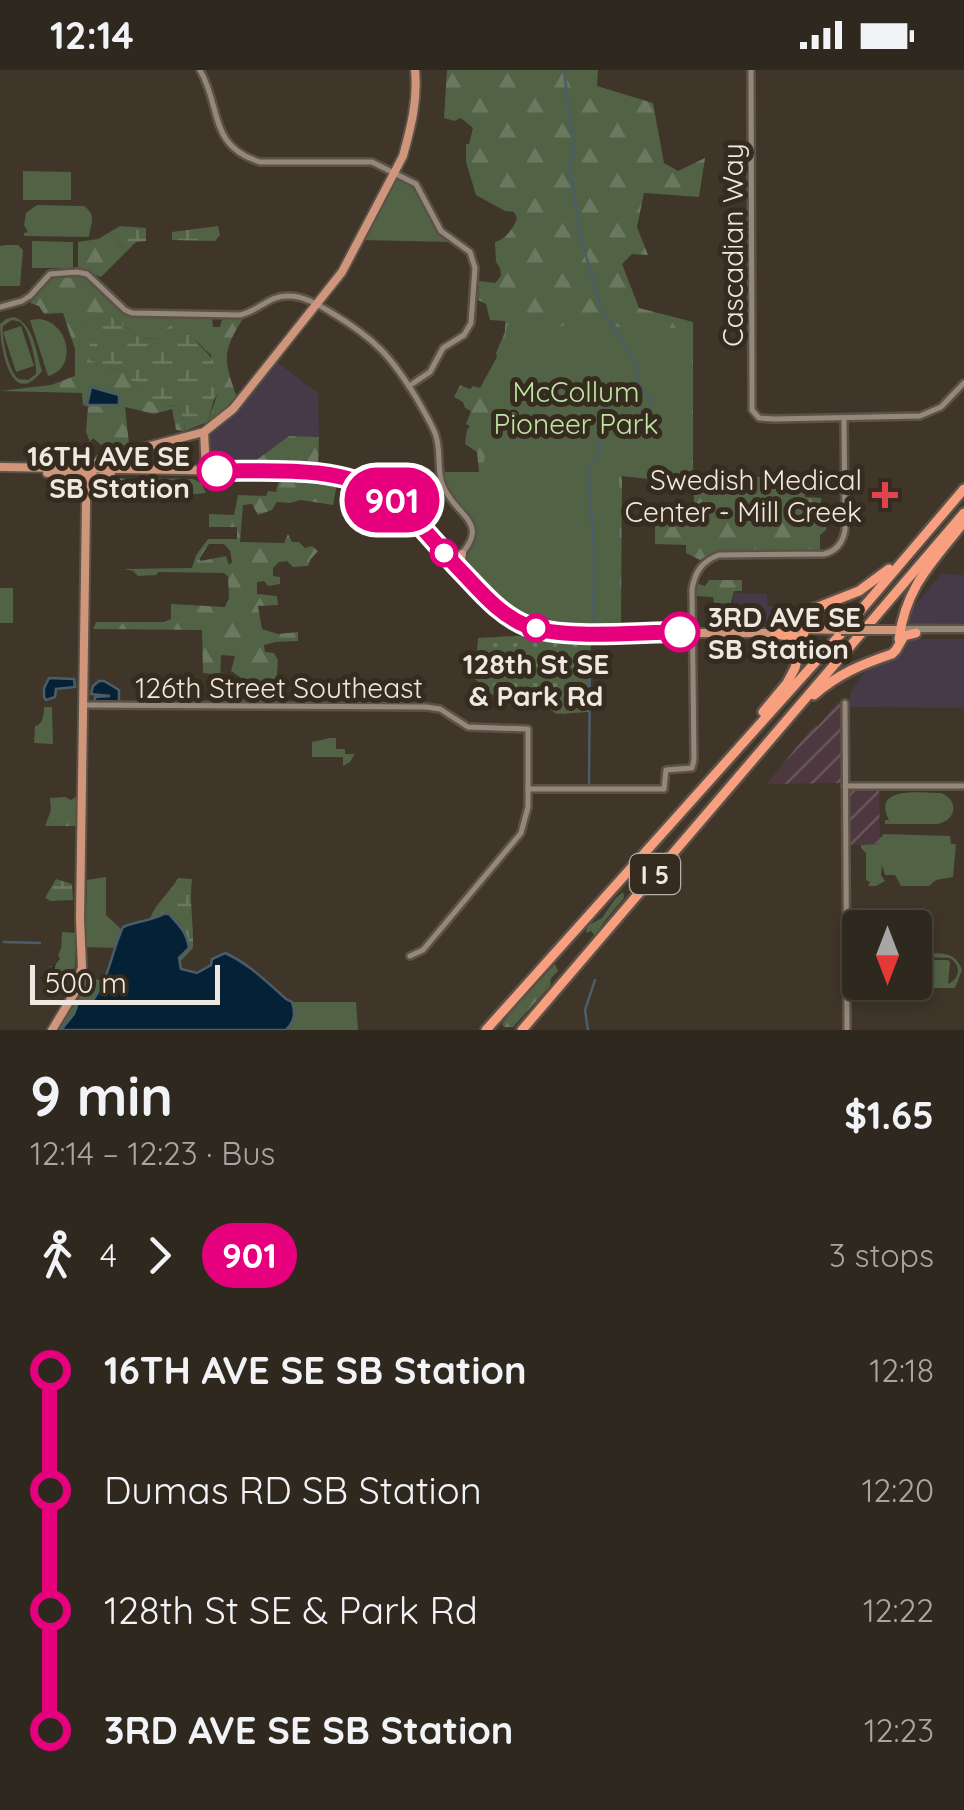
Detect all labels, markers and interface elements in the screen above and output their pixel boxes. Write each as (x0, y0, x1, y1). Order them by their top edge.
text: 12:14 (50, 11, 134, 59)
street label: Cascadian Way (715, 143, 750, 347)
park label: McCollum Pioneer Park (493, 374, 659, 441)
place label: 16TH AVE SE SB Station (27, 438, 190, 505)
marker: 16TH AVE SE SB Station (198, 452, 236, 490)
place label: Swedish Medical Center - Mill Creek (625, 462, 862, 529)
line badge: 901 (334, 468, 450, 532)
text: 901 (365, 478, 420, 522)
marker: Swedish Medical Center - Mill Creek (872, 482, 898, 508)
unlabelled marker (431, 540, 457, 566)
place label: 3RD AVE SE SB Station (708, 599, 861, 666)
marker: 3RD AVE SE SB Station (661, 613, 699, 651)
marker: 128th St SE & Park Rd (523, 615, 549, 641)
place label: 128th St SE & Park Rd (463, 646, 609, 713)
street label: 126th Street Southeast (135, 670, 423, 705)
road number: I 5 (630, 854, 680, 894)
north arrow (842, 910, 932, 1000)
map controls (842, 910, 932, 1000)
scale bar (30, 960, 220, 1004)
text: 500 m (45, 965, 127, 1000)
text: 9 min (30, 1061, 173, 1130)
text: $1.65 (844, 1091, 934, 1139)
text: 12:14 – 12:23 · Bus (30, 1133, 275, 1173)
icon: walk (30, 1228, 85, 1283)
icon: forward (132, 1228, 187, 1283)
text: 901 (222, 1233, 277, 1277)
text: 4 (100, 1235, 117, 1275)
text: 3 stops (829, 1235, 934, 1275)
text: 16TH AVE SE SB Station (104, 1346, 527, 1394)
text: 12:18 (869, 1350, 934, 1390)
text: Dumas RD SB Station (104, 1466, 482, 1514)
text: 12:20 (862, 1470, 934, 1510)
text: 128th St SE & Park Rd (104, 1586, 478, 1634)
text: 12:22 (863, 1590, 934, 1630)
text: 3RD AVE SE SB Station (104, 1706, 514, 1754)
text: 12:23 (864, 1710, 934, 1750)

